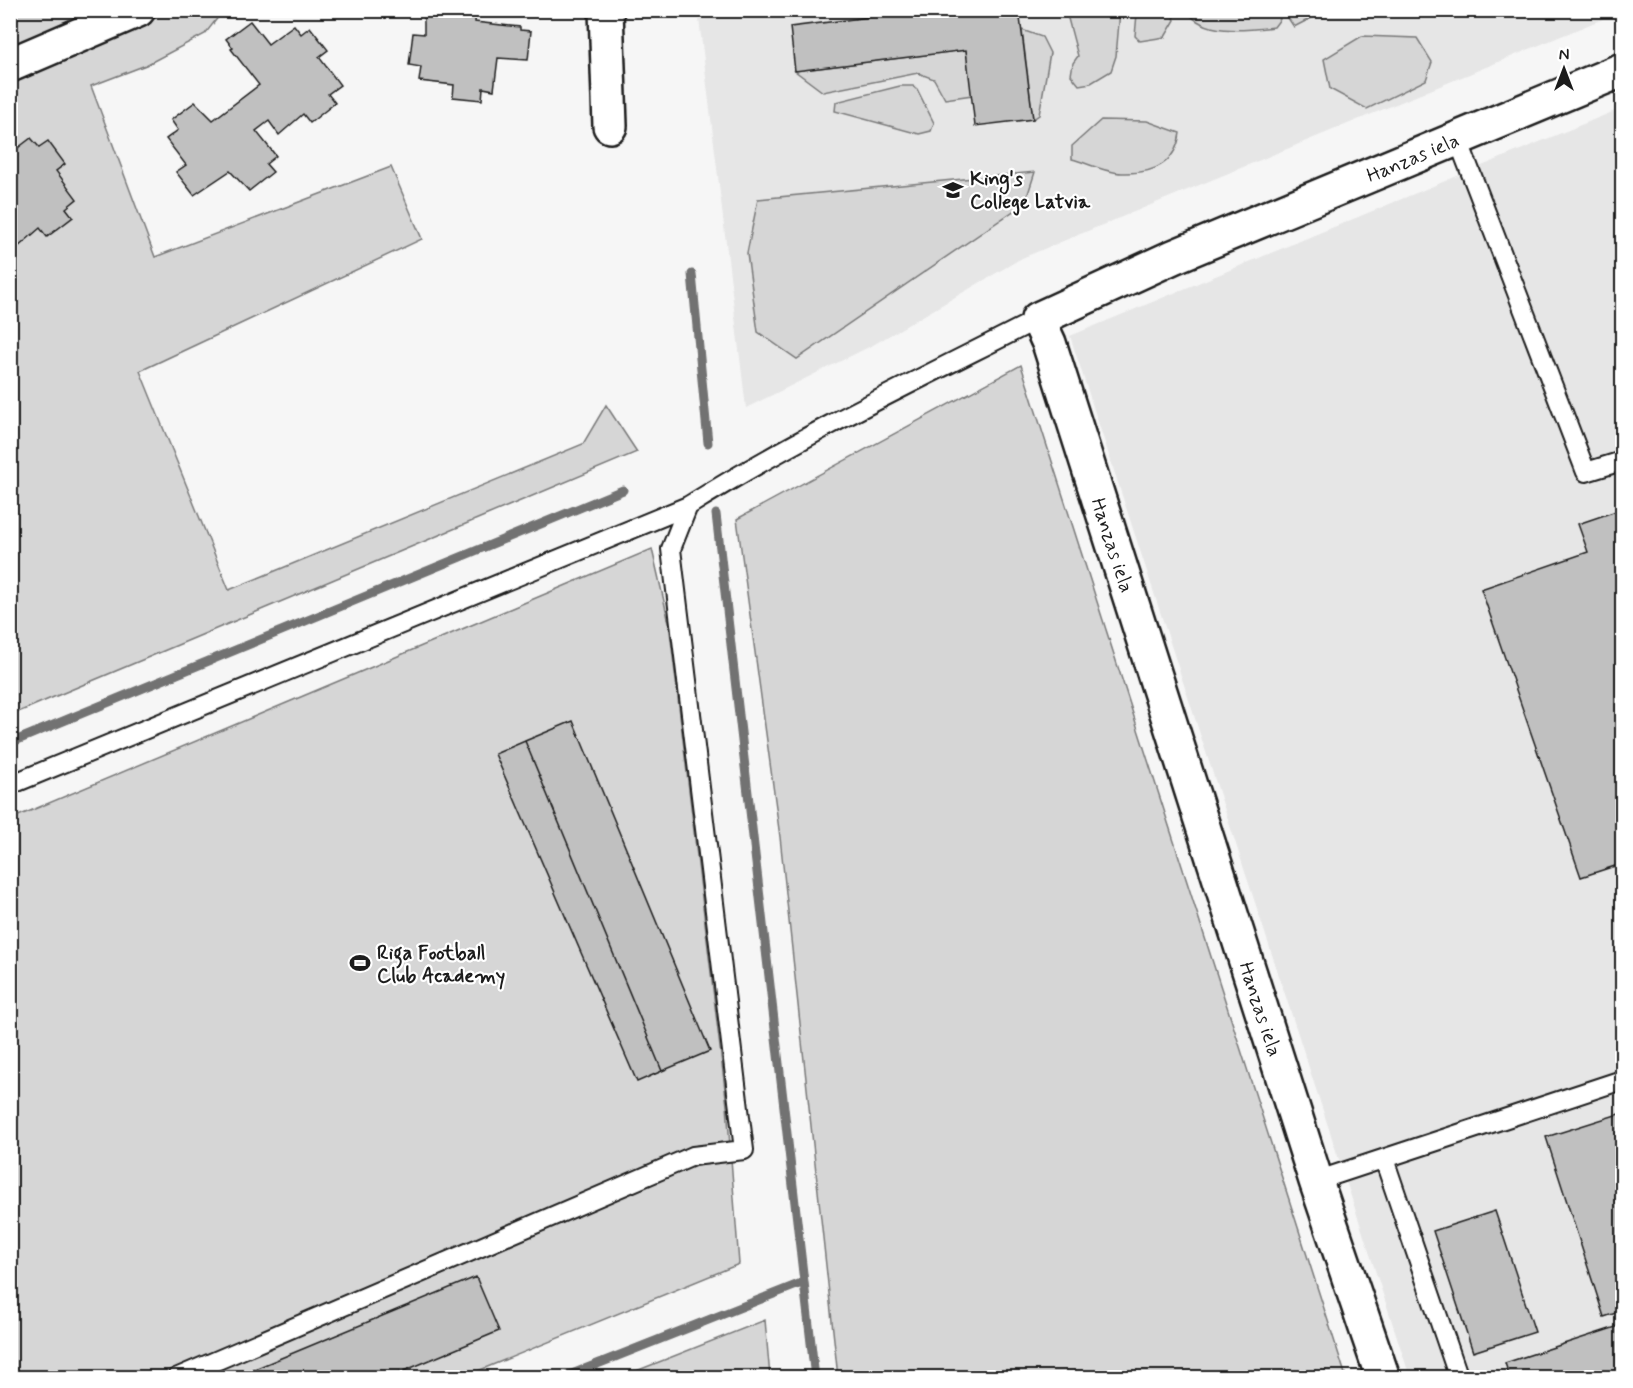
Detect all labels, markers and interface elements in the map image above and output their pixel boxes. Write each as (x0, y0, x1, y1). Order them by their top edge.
north arrow (1534, 39, 1594, 99)
text: N (1559, 45, 1569, 66)
street label: Hanzas iela (1363, 127, 1464, 190)
place label: King's College Latvia (970, 166, 1091, 216)
school or university icon: King's College Latvia (941, 178, 965, 202)
street label: Hanzas iela (1084, 495, 1140, 596)
place label: Riga Football Club Academy (377, 940, 505, 990)
sports icon: Riga Football Club Academy (348, 951, 372, 975)
street label: Hanzas iela (1232, 959, 1288, 1060)

